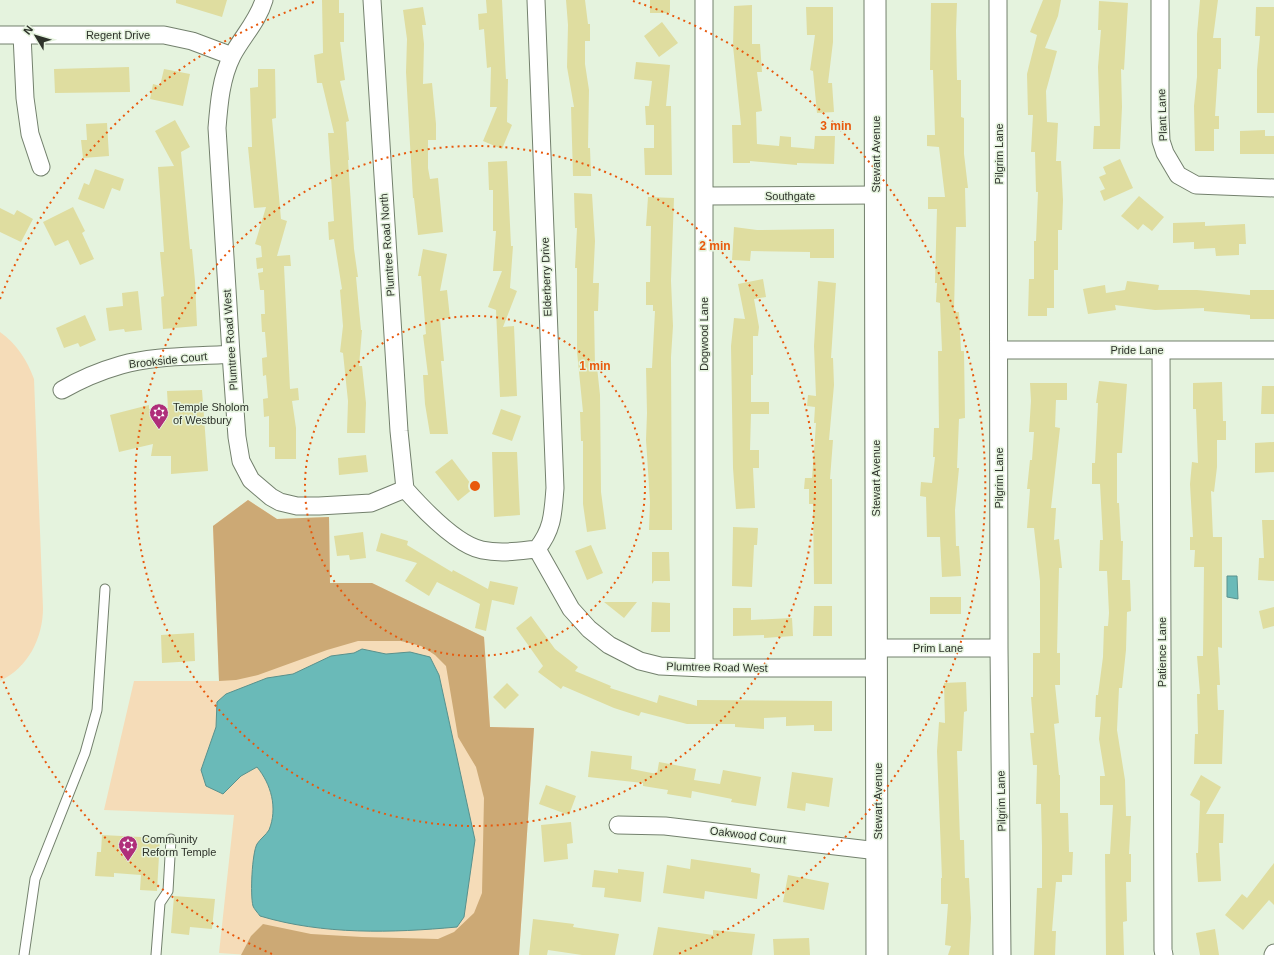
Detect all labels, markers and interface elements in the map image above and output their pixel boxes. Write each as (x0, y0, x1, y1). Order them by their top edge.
north arrow (16, 16, 56, 56)
text: N (21, 23, 35, 37)
street label: Regent Drive (86, 29, 150, 41)
street label: Plant Lane (1155, 89, 1169, 141)
street label: Stewart Avenue (870, 116, 882, 192)
text: 3 min (820, 119, 852, 133)
street label: Pilgrim Lane (993, 123, 1005, 185)
street label: Southgate (765, 190, 815, 202)
street label: Plumtree Road North (377, 193, 397, 297)
street label: Elderberry Drive (539, 237, 553, 317)
text: 2 min (699, 239, 731, 253)
street label: Plumtree Road West (220, 289, 240, 391)
street label: Dogwood Lane (698, 297, 710, 371)
street label: Pride Lane (1110, 344, 1164, 356)
street label: Brookside Court (128, 350, 208, 370)
text: 1 min (579, 359, 611, 373)
place label: Temple Sholom of Westbury (173, 401, 249, 426)
synagogue icon: Temple Sholom of Westbury (148, 402, 170, 430)
street label: Stewart Avenue (870, 440, 882, 516)
street label: Pilgrim Lane (993, 447, 1005, 509)
centre of rings (468, 479, 482, 493)
street label: Patience Lane (1156, 617, 1168, 687)
street label: Prim Lane (913, 642, 963, 654)
street label: Plumtree Road West (666, 660, 768, 674)
street label: Stewart Avenue (872, 763, 884, 839)
street label: Pilgrim Lane (994, 770, 1008, 832)
street label: Oakwood Court (709, 824, 787, 846)
place label: Community Reform Temple (142, 833, 216, 858)
synagogue icon: Community Reform Temple (117, 834, 139, 862)

